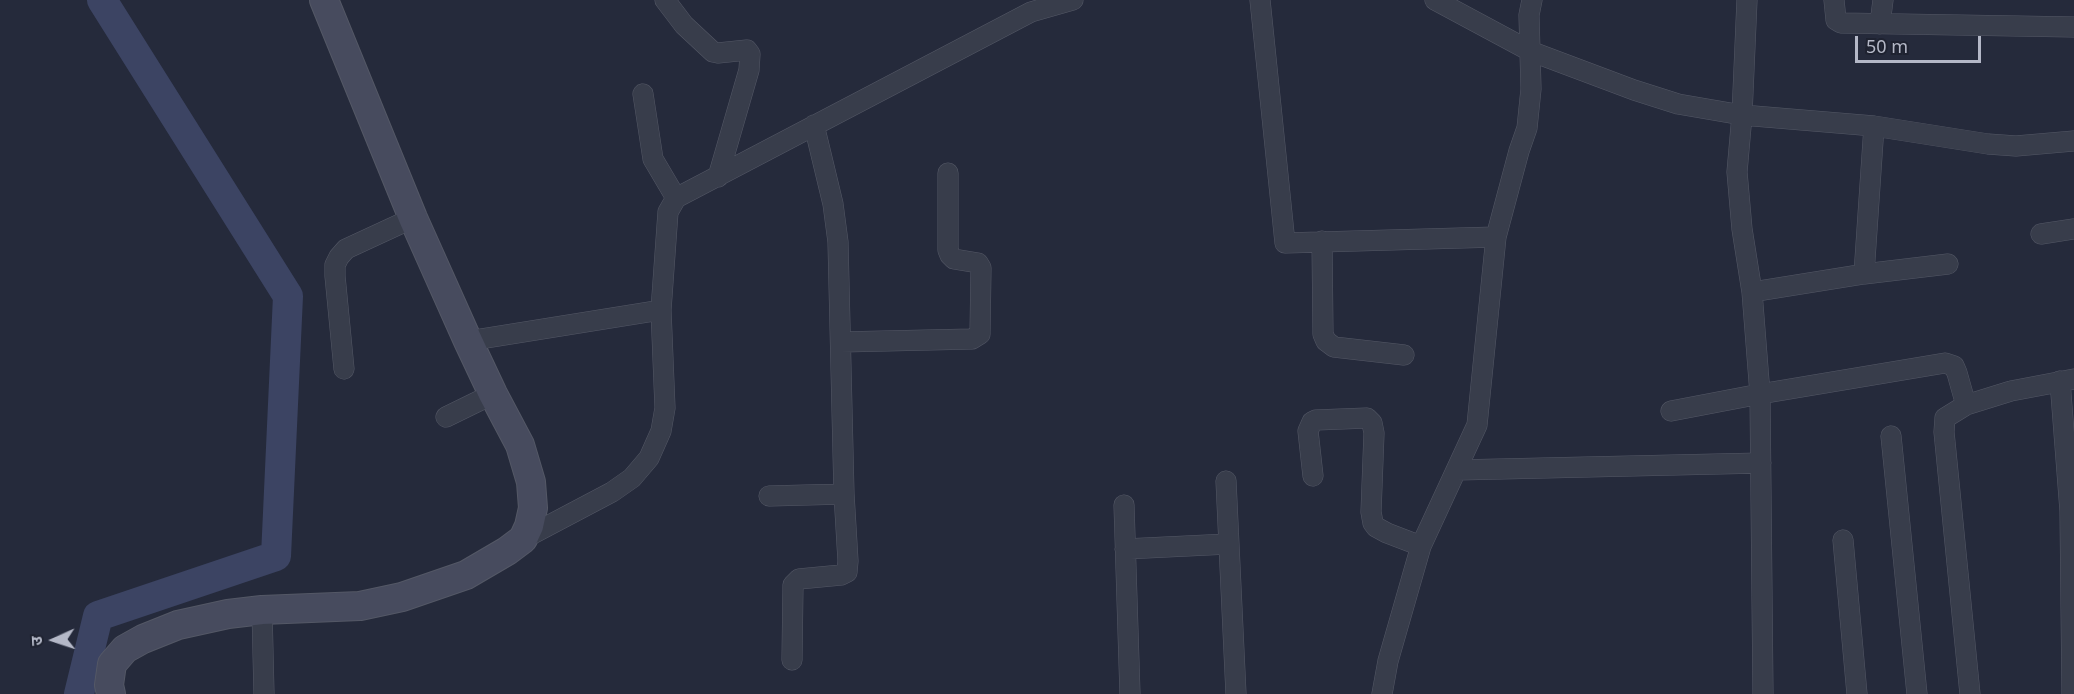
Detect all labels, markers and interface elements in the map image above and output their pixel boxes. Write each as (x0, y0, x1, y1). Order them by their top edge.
scale bar (1858, 24, 1984, 62)
text: 50 m (1866, 34, 1908, 58)
north arrow (24, 610, 84, 670)
text: उ (25, 636, 47, 646)

